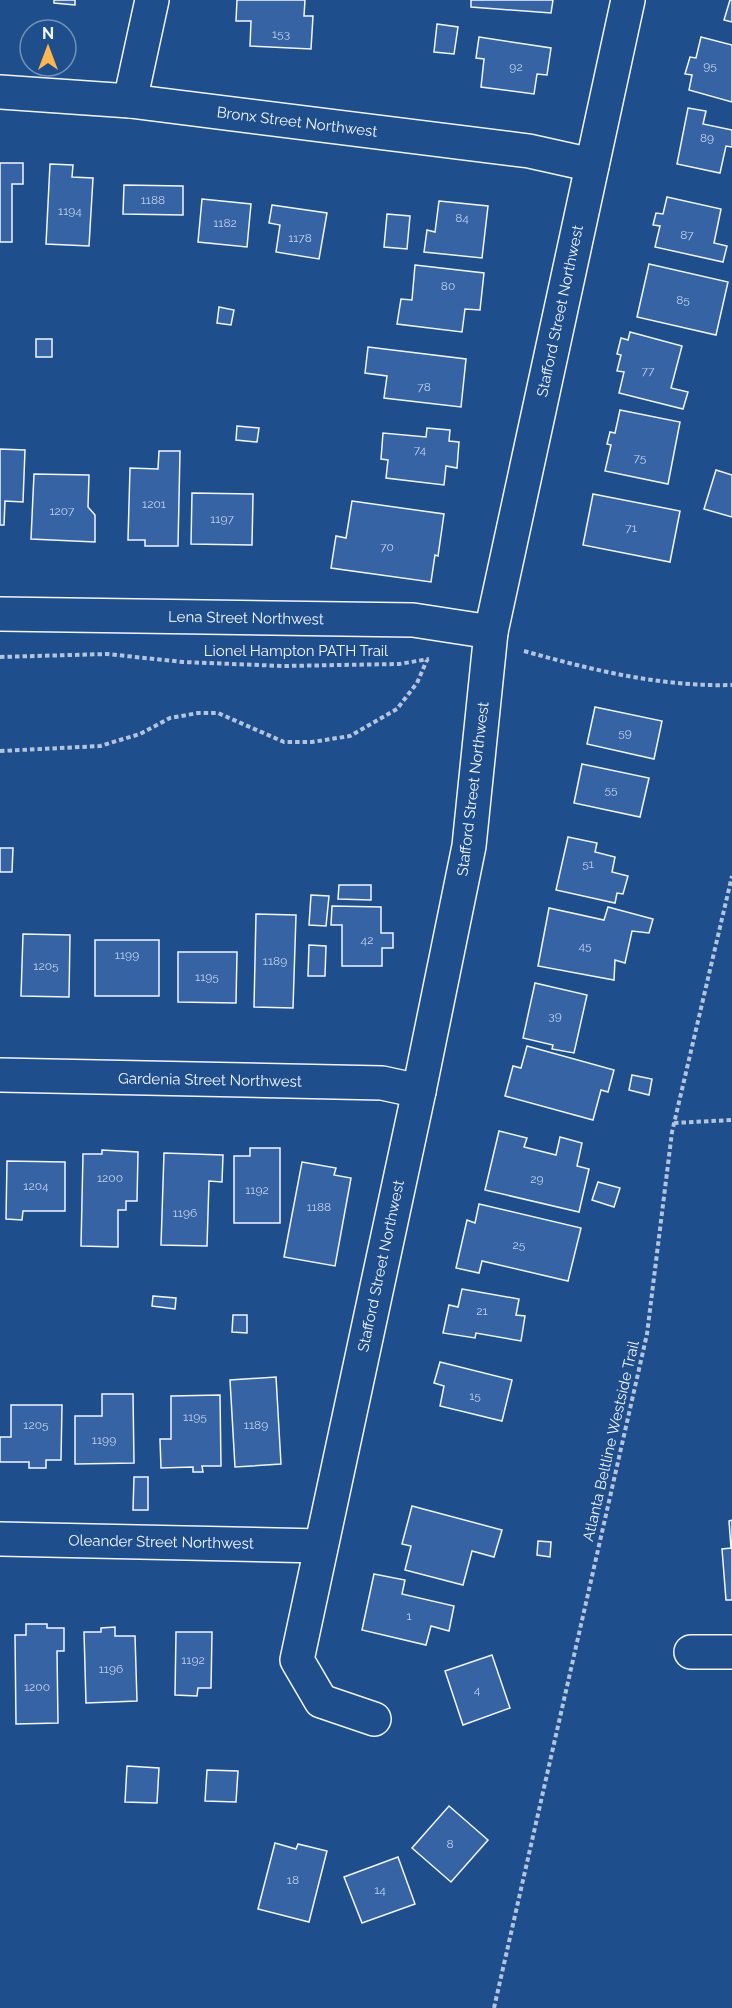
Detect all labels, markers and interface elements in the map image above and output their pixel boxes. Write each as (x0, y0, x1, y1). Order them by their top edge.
north arrow (18, 18, 78, 78)
text: N (42, 24, 54, 43)
house number: 153 (272, 27, 290, 41)
house number: 95 (703, 59, 717, 73)
house number: 92 (509, 60, 523, 74)
street label: Bronx Street Northwest (216, 103, 378, 141)
house number: 89 (700, 131, 714, 145)
house number: 1188 (141, 193, 165, 207)
house number: 1194 (58, 204, 82, 218)
house number: 84 (455, 211, 469, 225)
house number: 1182 (213, 216, 237, 230)
street label: Stafford Street Northwest (533, 223, 587, 399)
house number: 87 (680, 228, 694, 242)
house number: 1178 (288, 231, 312, 245)
house number: 80 (441, 279, 455, 293)
house number: 85 (676, 293, 690, 307)
house number: 77 (642, 364, 655, 378)
house number: 78 (417, 380, 431, 394)
house number: 74 (414, 443, 427, 457)
house number: 75 (634, 451, 647, 465)
house number: 1201 (142, 497, 166, 511)
house number: 1207 (49, 504, 75, 518)
house number: 1197 (210, 512, 234, 526)
house number: 71 (625, 521, 637, 535)
house number: 70 (380, 540, 394, 554)
street label: Lena Street Northwest (168, 608, 324, 628)
street label: Lionel Hampton PATH Trail (204, 642, 389, 660)
street label: Stafford Street Northwest (453, 701, 493, 877)
house number: 59 (618, 726, 632, 740)
house number: 55 (604, 783, 618, 797)
house number: 51 (582, 857, 594, 871)
house number: 42 (361, 933, 373, 947)
house number: 45 (578, 939, 592, 953)
house number: 1199 (115, 948, 139, 962)
house number: 1189 (263, 954, 287, 968)
house number: 1205 (33, 959, 59, 973)
house number: 1195 (195, 970, 219, 984)
house number: 39 (548, 1009, 562, 1023)
street label: Gardenia Street Northwest (118, 1069, 302, 1091)
house number: 1200 (97, 1171, 123, 1185)
house number: 29 (530, 1172, 544, 1186)
street label: Stafford Street Northwest (354, 1178, 408, 1354)
house number: 1204 (23, 1179, 49, 1193)
house number: 1192 (245, 1183, 269, 1197)
house number: 1188 (307, 1200, 331, 1214)
house number: 1196 (173, 1206, 197, 1220)
house number: 25 (513, 1238, 526, 1252)
house number: 21 (476, 1304, 488, 1318)
street label: Atlanta Beltline Westside Trail (579, 1338, 643, 1543)
house number: 15 (469, 1389, 481, 1403)
house number: 1195 (183, 1410, 207, 1424)
house number: 1205 (23, 1418, 49, 1432)
house number: 1189 (244, 1418, 268, 1432)
house number: 1199 (92, 1433, 116, 1447)
street label: Oleander Street Northwest (68, 1531, 254, 1553)
house number: 1 (406, 1609, 412, 1623)
house number: 1192 (181, 1653, 205, 1667)
house number: 1196 (99, 1662, 123, 1676)
house number: 1200 (24, 1680, 50, 1694)
house number: 4 (474, 1683, 481, 1697)
house number: 8 (446, 1837, 454, 1851)
house number: 18 (287, 1873, 299, 1887)
house number: 14 (374, 1883, 386, 1897)

